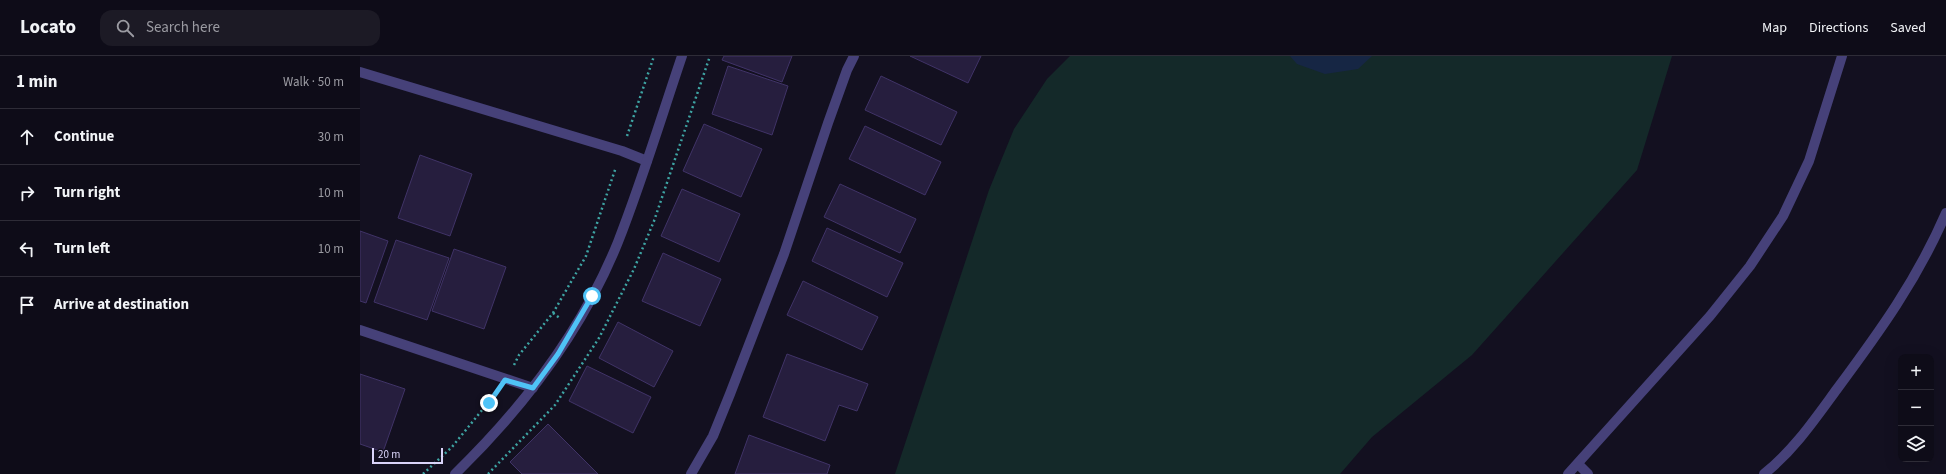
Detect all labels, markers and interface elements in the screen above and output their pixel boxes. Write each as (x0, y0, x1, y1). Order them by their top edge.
search box (100, 10, 380, 46)
text: Locato (20, 14, 76, 41)
icon: search (114, 17, 136, 39)
text: Search here (146, 17, 220, 38)
text: Map (1762, 18, 1787, 38)
text: Directions (1809, 18, 1868, 38)
text: Saved (1890, 18, 1926, 38)
text: 1 min (16, 70, 57, 94)
text: Walk · 50 m (283, 73, 344, 91)
icon: ahead (16, 126, 38, 148)
text: Continue (54, 126, 114, 147)
text: 30 m (318, 128, 344, 146)
icon: right (16, 182, 38, 204)
text: Turn right (54, 182, 120, 203)
text: 10 m (318, 184, 344, 202)
icon: left (16, 238, 38, 260)
text: Turn left (54, 238, 110, 259)
text: 10 m (318, 240, 344, 258)
route start (583, 287, 601, 305)
icon: arrive (16, 294, 38, 316)
text: Arrive at destination (54, 294, 189, 315)
map controls (1898, 354, 1934, 462)
button: + (1898, 354, 1934, 390)
button: − (1898, 390, 1934, 426)
route end (480, 394, 498, 412)
button: layers (1898, 426, 1934, 462)
scale bar (372, 446, 443, 465)
text: 20 m (378, 447, 400, 462)

